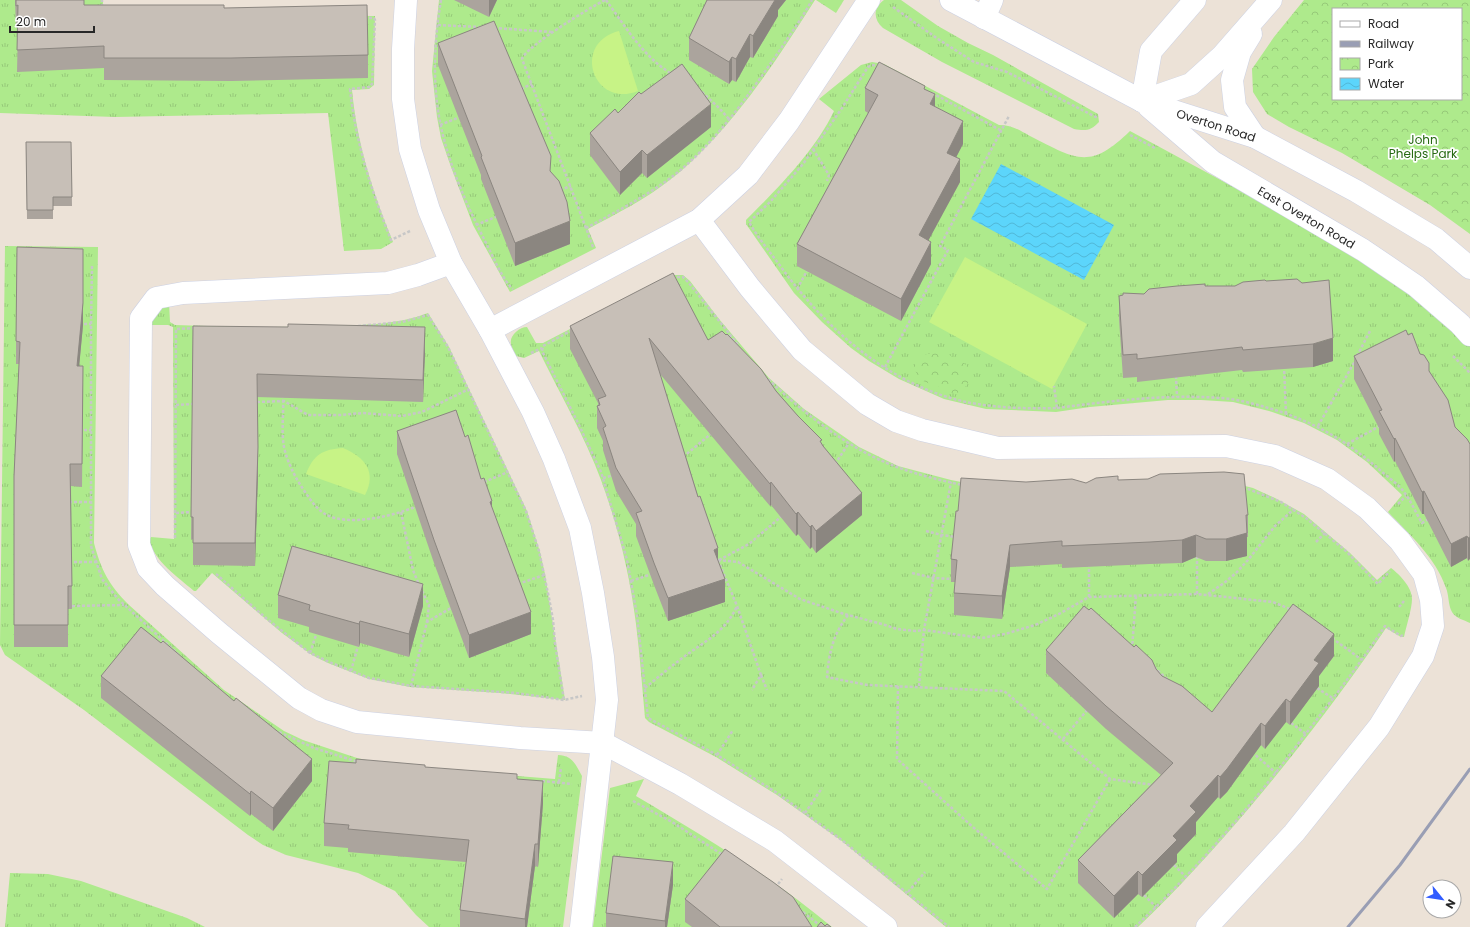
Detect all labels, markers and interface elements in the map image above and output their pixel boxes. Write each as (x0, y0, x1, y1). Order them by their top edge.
scale bar (10, 8, 94, 34)
legend (1332, 8, 1462, 100)
text: 20 m (16, 13, 46, 30)
text: Road (1368, 15, 1399, 32)
text: Railway (1368, 35, 1414, 52)
text: Park (1368, 55, 1395, 72)
text: Water (1368, 75, 1405, 92)
street label: Overton Road (1174, 104, 1258, 145)
park label: John Phelps Park (1389, 131, 1458, 162)
street label: East Overton Road (1255, 182, 1359, 252)
north arrow (1422, 879, 1462, 919)
text: N (1442, 896, 1460, 912)

